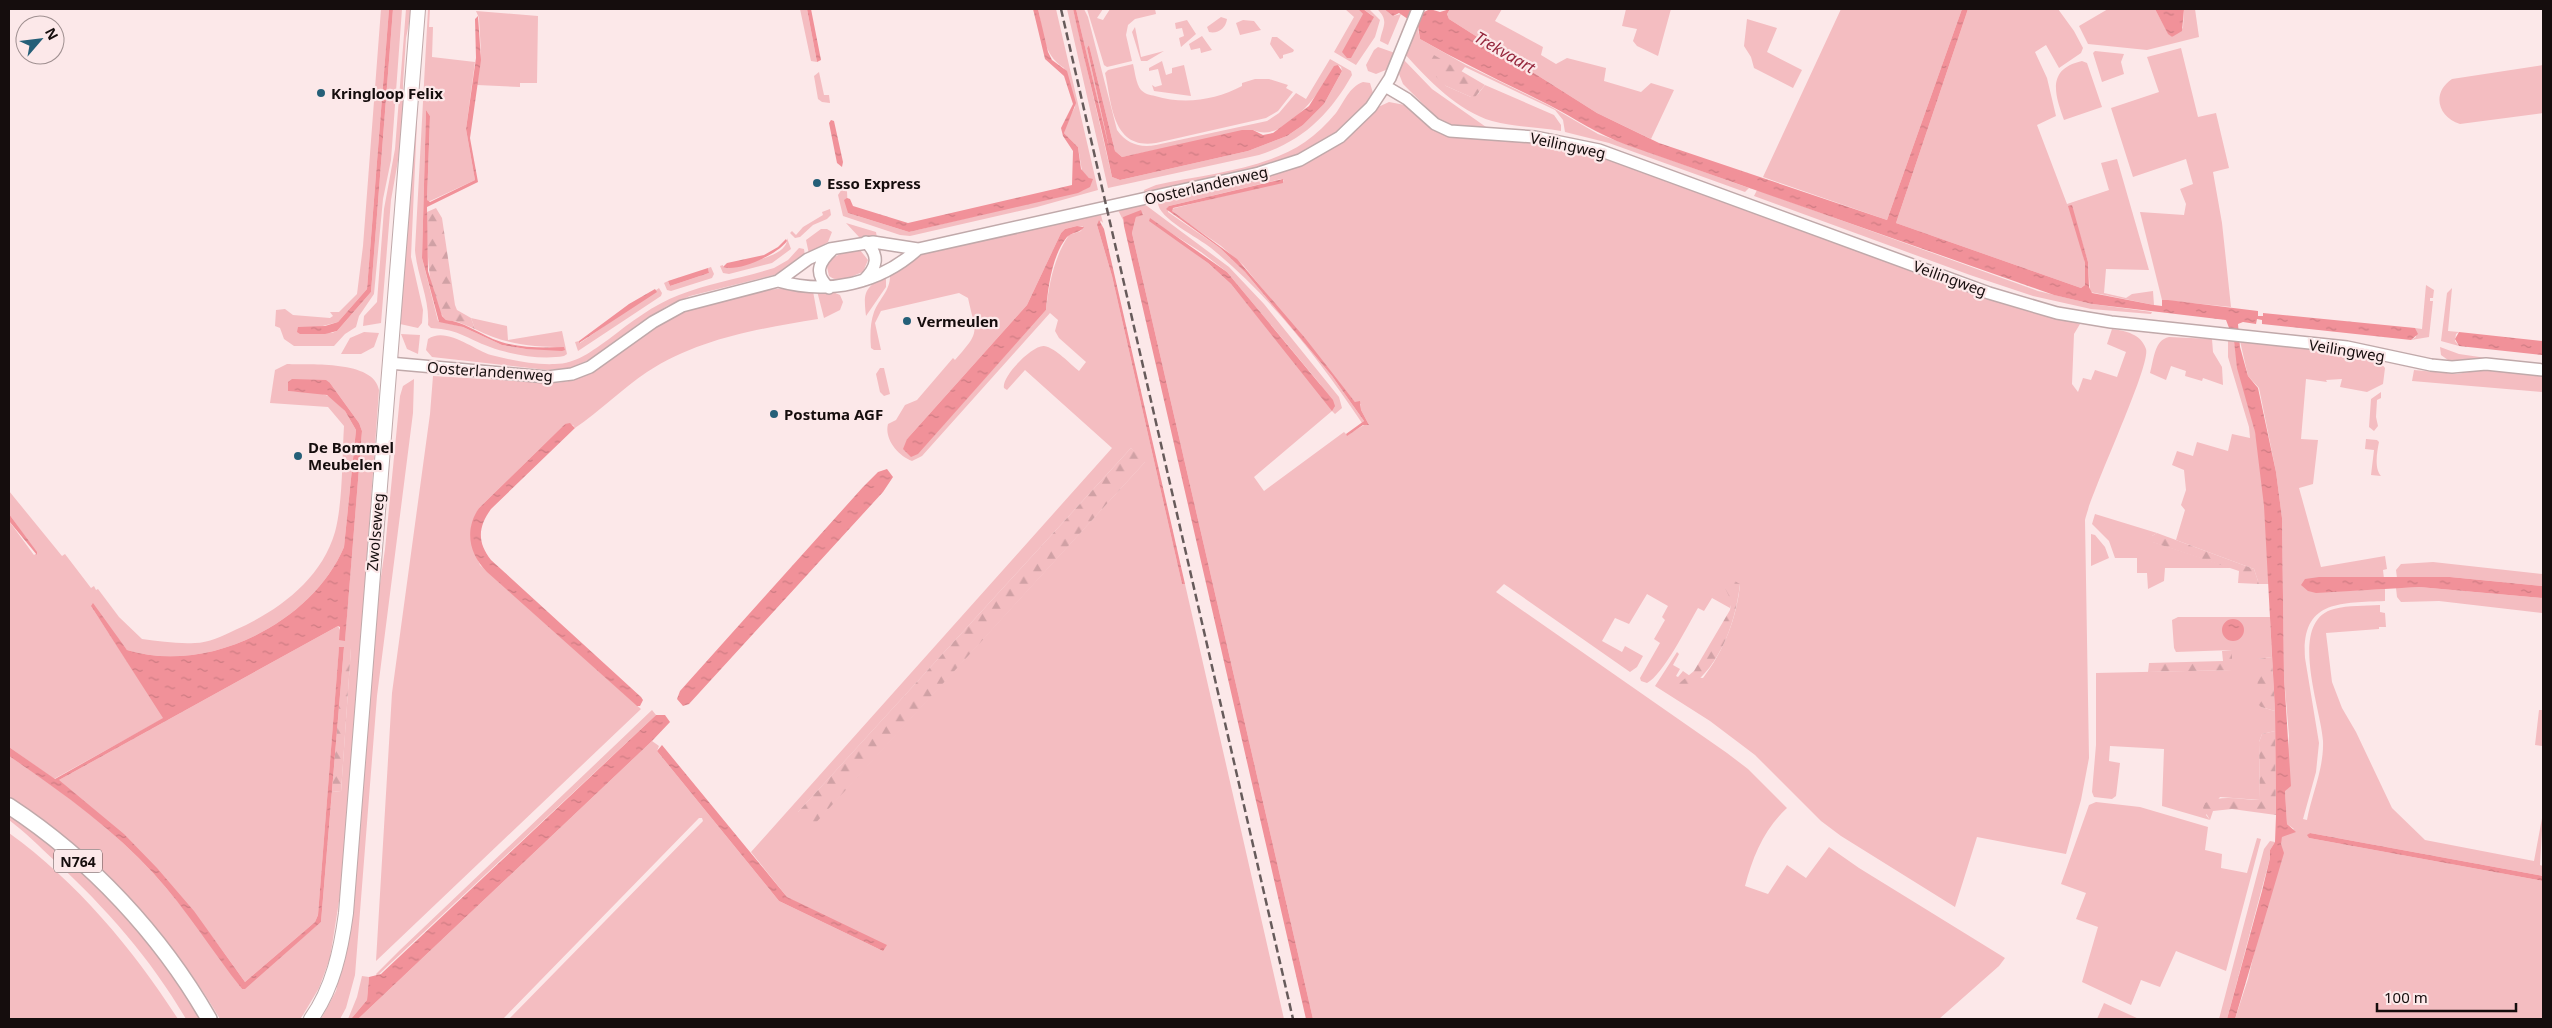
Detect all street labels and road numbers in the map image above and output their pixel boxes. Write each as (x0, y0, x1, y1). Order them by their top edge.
street label: Veilingweg (1528, 127, 1608, 163)
street label: Oosterlandenweg (1142, 161, 1270, 209)
street label: Veilingweg (1911, 255, 1989, 301)
street label: Veilingweg (2308, 334, 2386, 366)
street label: Oosterlandenweg (426, 357, 554, 385)
street label: Zwolseweg (362, 492, 388, 572)
road number: N764 (54, 849, 102, 872)

